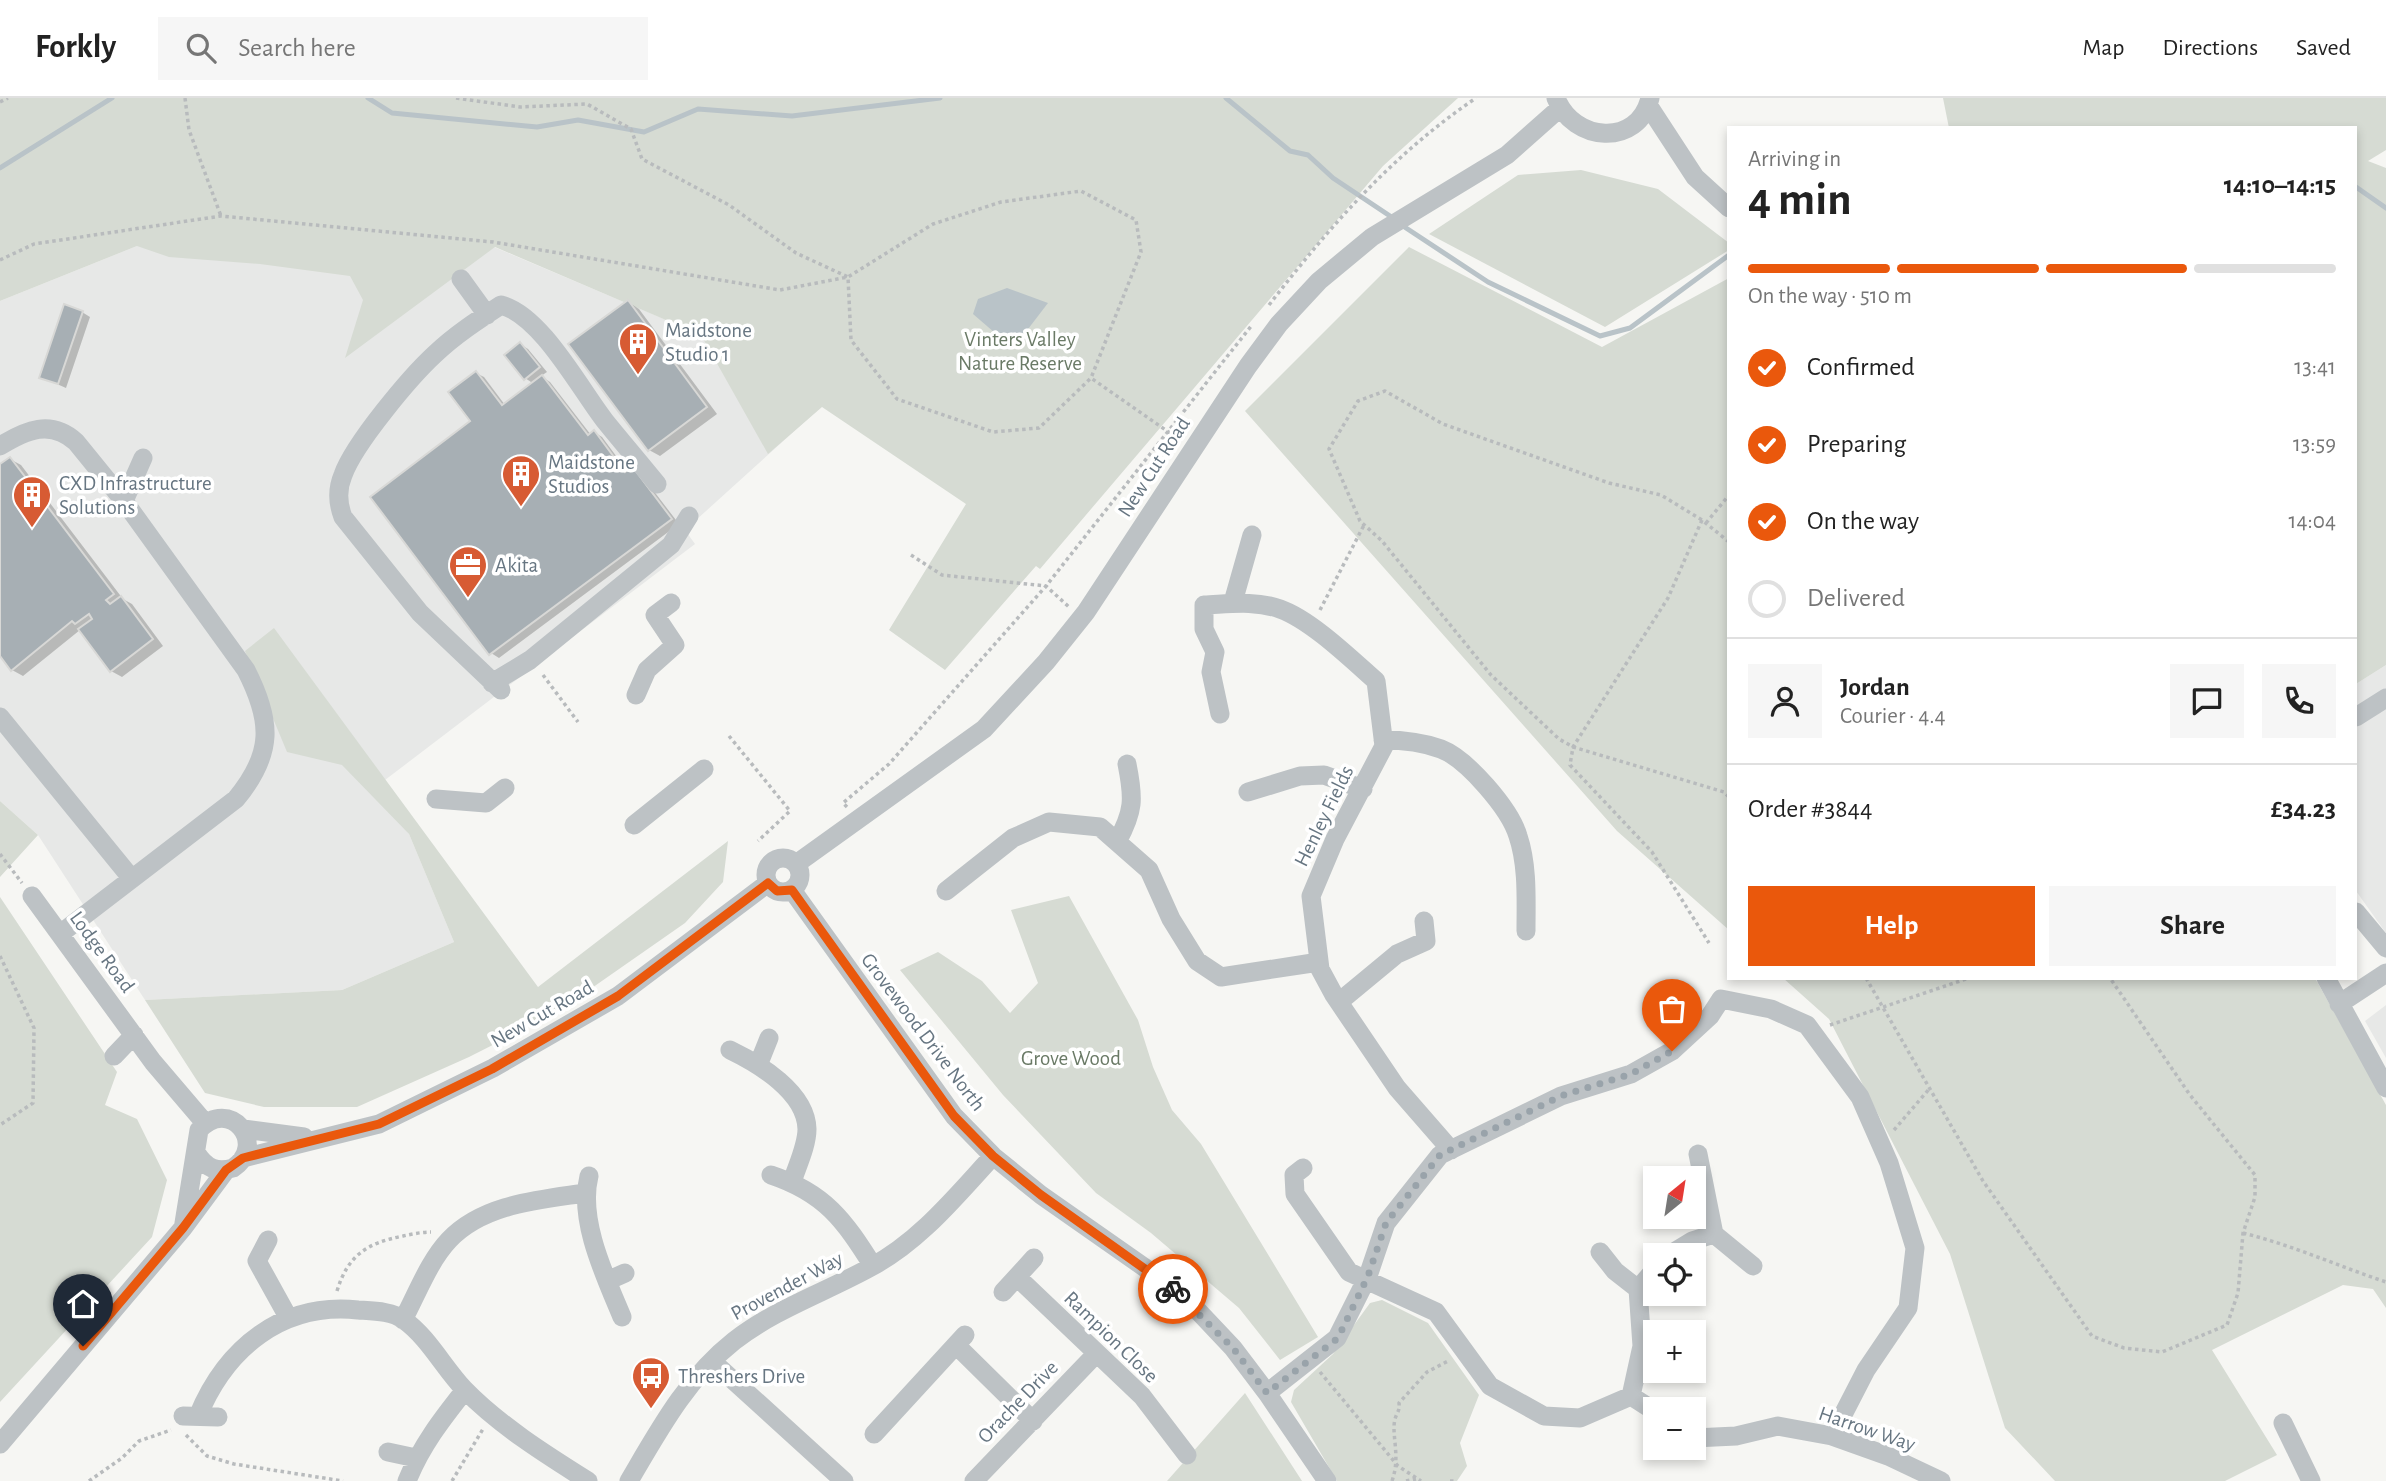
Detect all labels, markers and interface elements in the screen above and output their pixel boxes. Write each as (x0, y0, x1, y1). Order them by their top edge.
search box (158, 17, 648, 80)
icon: search (182, 29, 220, 67)
text: Forkly (35, 31, 116, 64)
text: Search here (238, 35, 356, 61)
text: Map (2082, 36, 2124, 60)
text: Directions (2162, 36, 2258, 60)
text: Saved (2296, 36, 2351, 60)
text: Arriving in (1748, 148, 1841, 171)
text: 14:10–14:15 (2224, 172, 2336, 198)
text: 4 min (1748, 177, 1852, 223)
text: On the way · 510 m (1748, 285, 1912, 308)
place label: Maidstone Studio 1 (665, 320, 752, 365)
building icon: Maidstone Studio 1 (617, 321, 659, 376)
park label: Vinters Valley Nature Reserve (958, 329, 1082, 374)
icon: check (1748, 349, 1786, 387)
text: Confirmed (1807, 354, 1915, 380)
text: 13:41 (2294, 356, 2336, 379)
street label: New Cut Road (1114, 413, 1194, 521)
icon: check (1748, 426, 1786, 464)
text: Preparing (1807, 431, 1906, 457)
text: 13:59 (2293, 433, 2336, 456)
place label: Maidstone Studios (548, 452, 635, 497)
building icon: Maidstone Studios (500, 453, 542, 508)
place label: CXD Infrastructure Solutions (59, 473, 212, 518)
building icon: CXD Infrastructure Solutions (11, 474, 53, 529)
icon: check (1748, 503, 1786, 541)
text: On the way (1807, 508, 1919, 534)
text: 14:04 (2289, 510, 2336, 533)
office icon: Akita (447, 544, 489, 599)
place label: Akita (495, 555, 538, 576)
text: Delivered (1807, 585, 1905, 611)
button: person (1748, 664, 1822, 738)
button: chat (2170, 664, 2244, 738)
button: phone (2262, 664, 2336, 738)
text: Jordan (1840, 674, 1910, 700)
text: Courier · 4.4 (1840, 705, 1946, 728)
street label: Henley Fields (1291, 762, 1357, 870)
text: Order #3844 (1748, 796, 1873, 822)
text: £34.23 (2271, 796, 2336, 822)
button: Help (1748, 886, 2035, 966)
button: Share (2049, 886, 2336, 966)
street label: Lodge Road (66, 907, 138, 997)
street label: Grovewood Drive North (857, 949, 989, 1115)
street label: New Cut Road (487, 976, 597, 1052)
pin (1642, 979, 1702, 1051)
icon: bag (1653, 990, 1691, 1028)
park label: Grove Wood (1021, 1048, 1121, 1069)
north arrow (1643, 1166, 1706, 1228)
map controls (1643, 1166, 1706, 1460)
button: locate (1643, 1243, 1706, 1306)
street label: Provender Way (728, 1248, 846, 1324)
courier (1138, 1254, 1208, 1324)
icon: bike (1154, 1270, 1192, 1308)
pin (53, 1274, 113, 1346)
icon: home (64, 1285, 102, 1323)
street label: Rampion Close (1060, 1287, 1162, 1387)
button: + (1643, 1320, 1706, 1383)
bus stop icon: Threshers Drive (630, 1355, 672, 1410)
street label: Orache Drive (974, 1357, 1062, 1447)
place label: Threshers Drive (678, 1366, 805, 1387)
button: − (1643, 1397, 1706, 1460)
street label: Harrow Way (1816, 1403, 1918, 1455)

